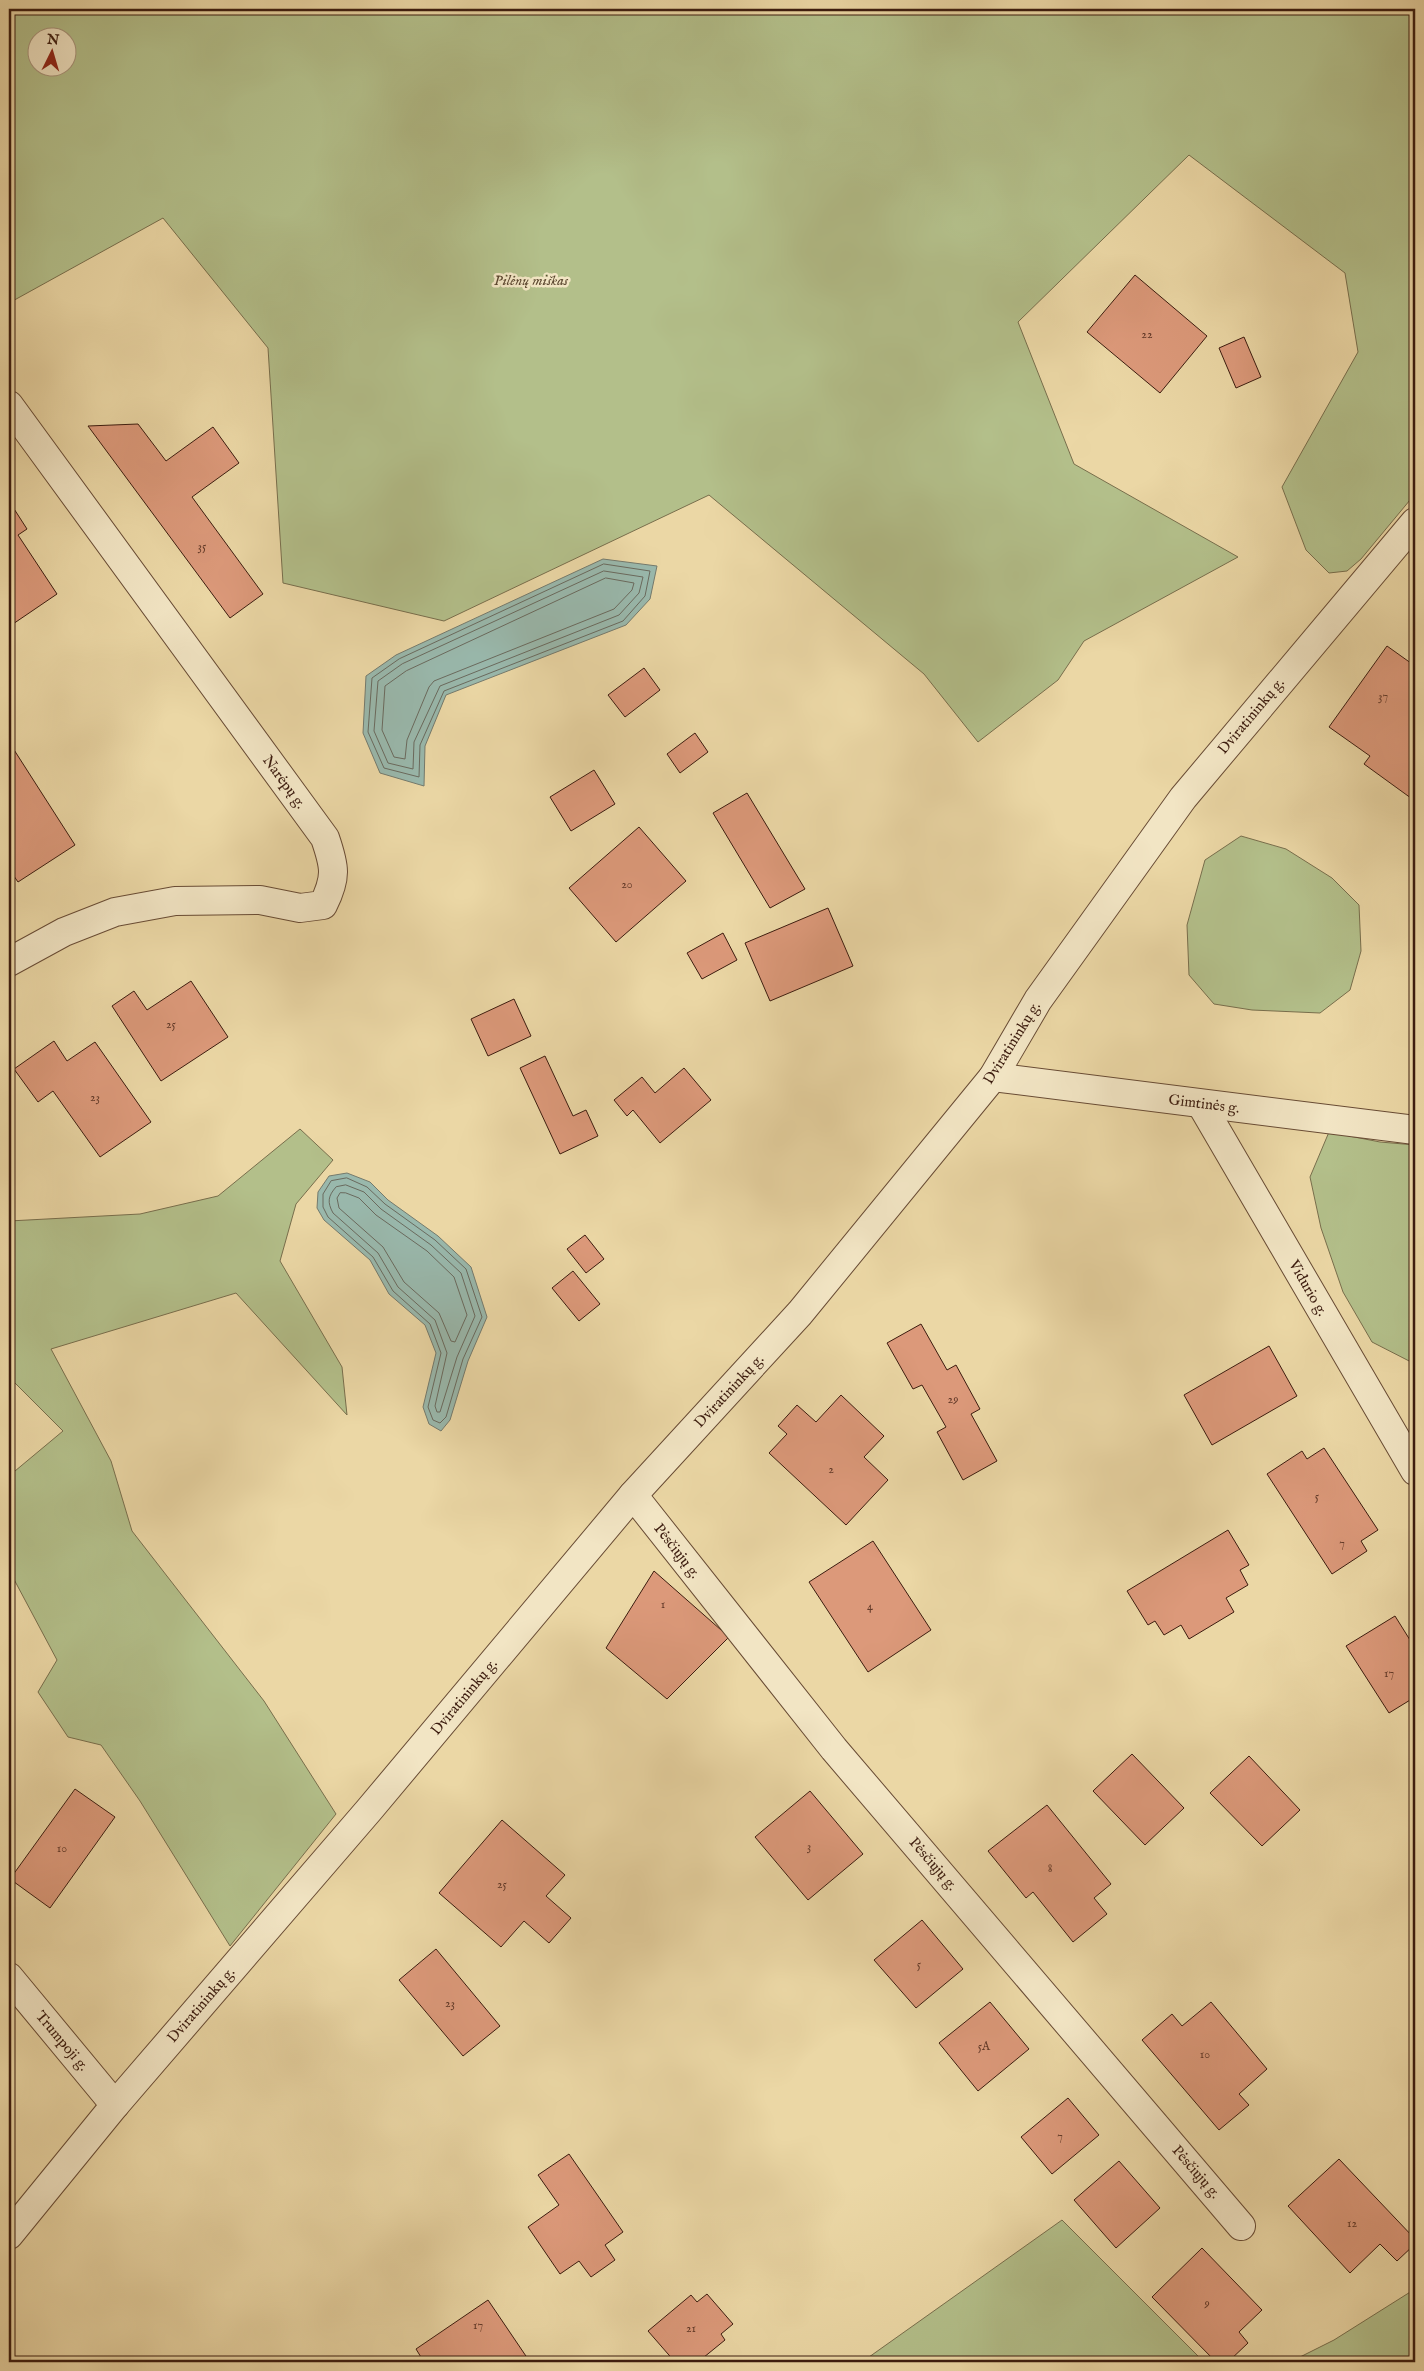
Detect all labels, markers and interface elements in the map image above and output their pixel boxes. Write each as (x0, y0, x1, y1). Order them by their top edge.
north arrow (28, 28, 78, 78)
text: N (45, 30, 60, 50)
park label: Pilėnų miškas (494, 271, 569, 290)
house number: 22 (1141, 327, 1153, 342)
house number: 35 (198, 539, 207, 554)
street label: Dviratininkų g. (1213, 674, 1289, 758)
house number: 37 (1378, 689, 1388, 704)
street label: Narėpų g. (258, 751, 310, 813)
house number: 20 (621, 877, 633, 892)
street label: Dviratininkų g. (979, 998, 1045, 1088)
house number: 25 (166, 1017, 177, 1032)
house number: 23 (90, 1090, 100, 1105)
street label: Gimtinės g. (1167, 1090, 1241, 1118)
street label: Vidurio g. (1284, 1256, 1332, 1319)
street label: Dviratininkų g. (690, 1350, 768, 1432)
house number: 29 (948, 1392, 958, 1407)
house number: 2 (828, 1462, 834, 1477)
house number: 5 (1315, 1489, 1320, 1504)
street label: Pėsčiųjų g. (650, 1520, 704, 1582)
house number: 7 (1339, 1536, 1345, 1551)
house number: 1 (661, 1597, 665, 1612)
house number: 4 (867, 1599, 873, 1614)
street label: Dviratininkų g. (426, 1655, 502, 1739)
house number: 17 (1384, 1666, 1394, 1681)
street label: Pėsčiųjų g. (905, 1833, 961, 1895)
house number: 3 (807, 1839, 811, 1854)
house number: 10 (57, 1841, 67, 1856)
house number: 8 (1048, 1861, 1053, 1876)
house number: 25 (497, 1877, 508, 1892)
house number: 5 (917, 1957, 922, 1972)
street label: Dviratininkų g. (163, 1963, 239, 2047)
house number: 23 (445, 1996, 455, 2011)
street label: Trumpoji g. (31, 2007, 93, 2075)
house number: 5A (978, 2039, 991, 2054)
house number: 10 (1200, 2047, 1210, 2062)
house number: 7 (1057, 2129, 1063, 2144)
street label: Pėsčiųjų g. (1168, 2141, 1224, 2203)
house number: 12 (1347, 2216, 1357, 2231)
house number: 9 (1203, 2296, 1210, 2311)
house number: 17 (473, 2318, 483, 2333)
house number: 21 (686, 2321, 696, 2336)

